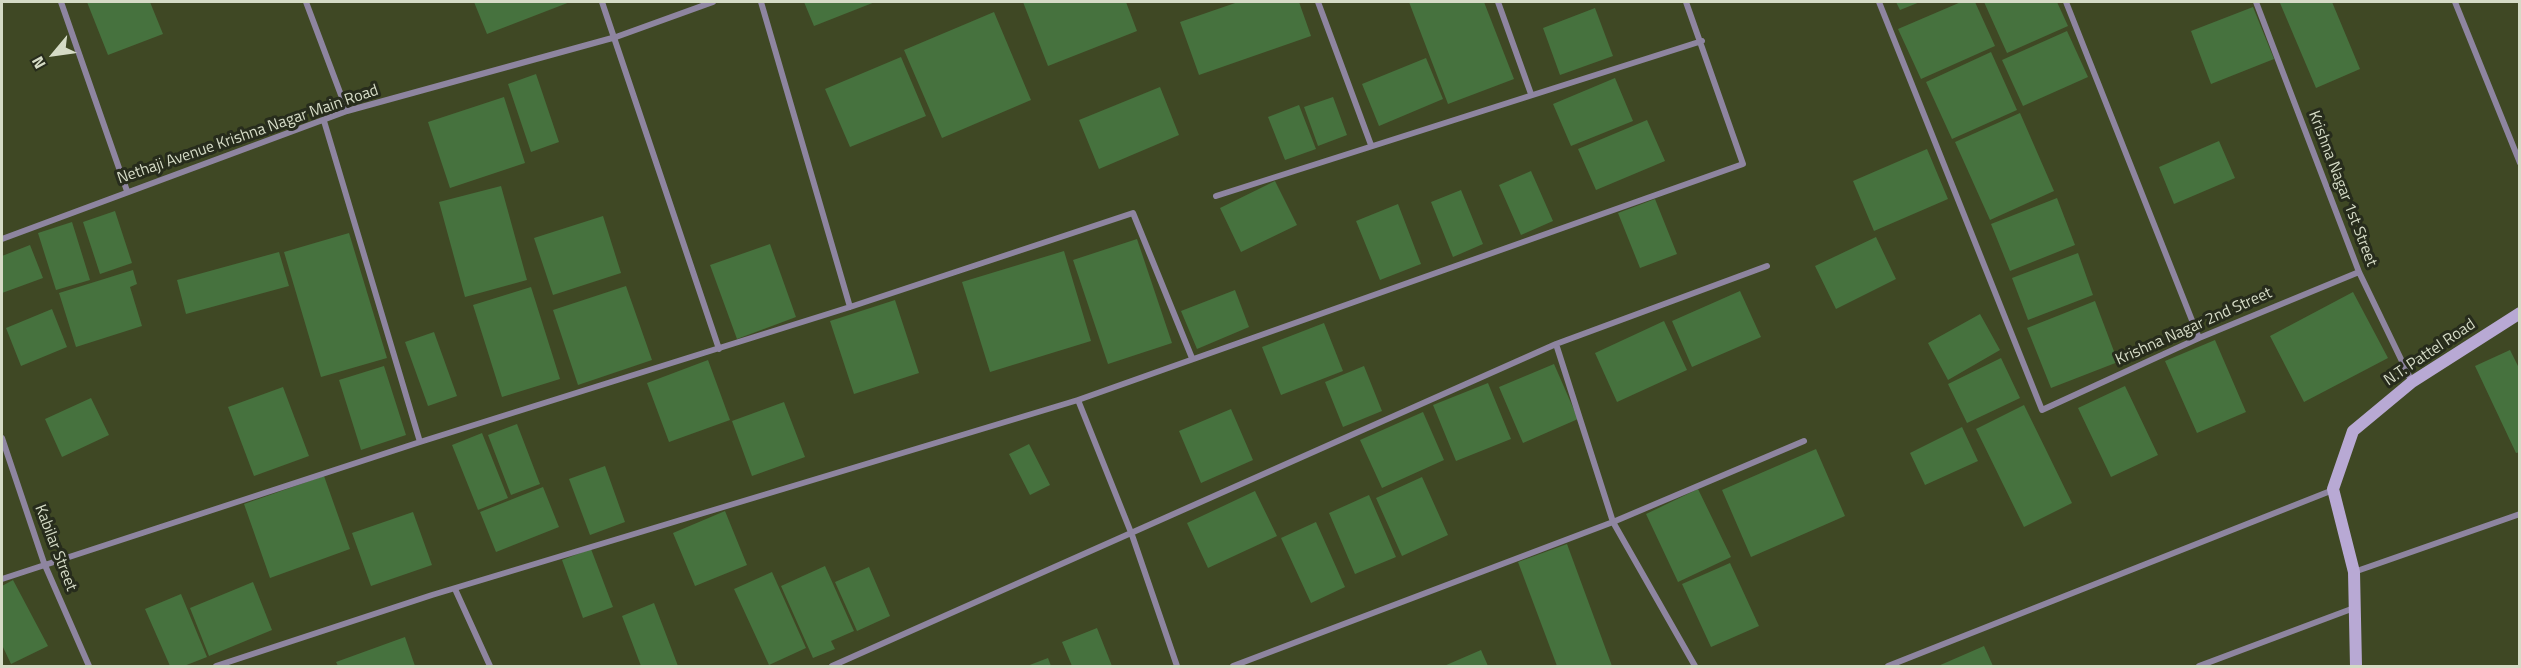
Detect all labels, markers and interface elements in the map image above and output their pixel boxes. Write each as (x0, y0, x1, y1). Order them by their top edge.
north arrow (24, 24, 84, 84)
text: N (25, 52, 51, 73)
street label: Nethaji Avenue Krishna Nagar Main Road (115, 81, 381, 189)
street label: Krishna Nagar 1st Street (2303, 108, 2381, 270)
street label: Krishna Nagar 2nd Street (2113, 284, 2275, 370)
street label: N.T. Pattel Road (2381, 315, 2479, 391)
street label: Kabilar Street (30, 502, 80, 594)

